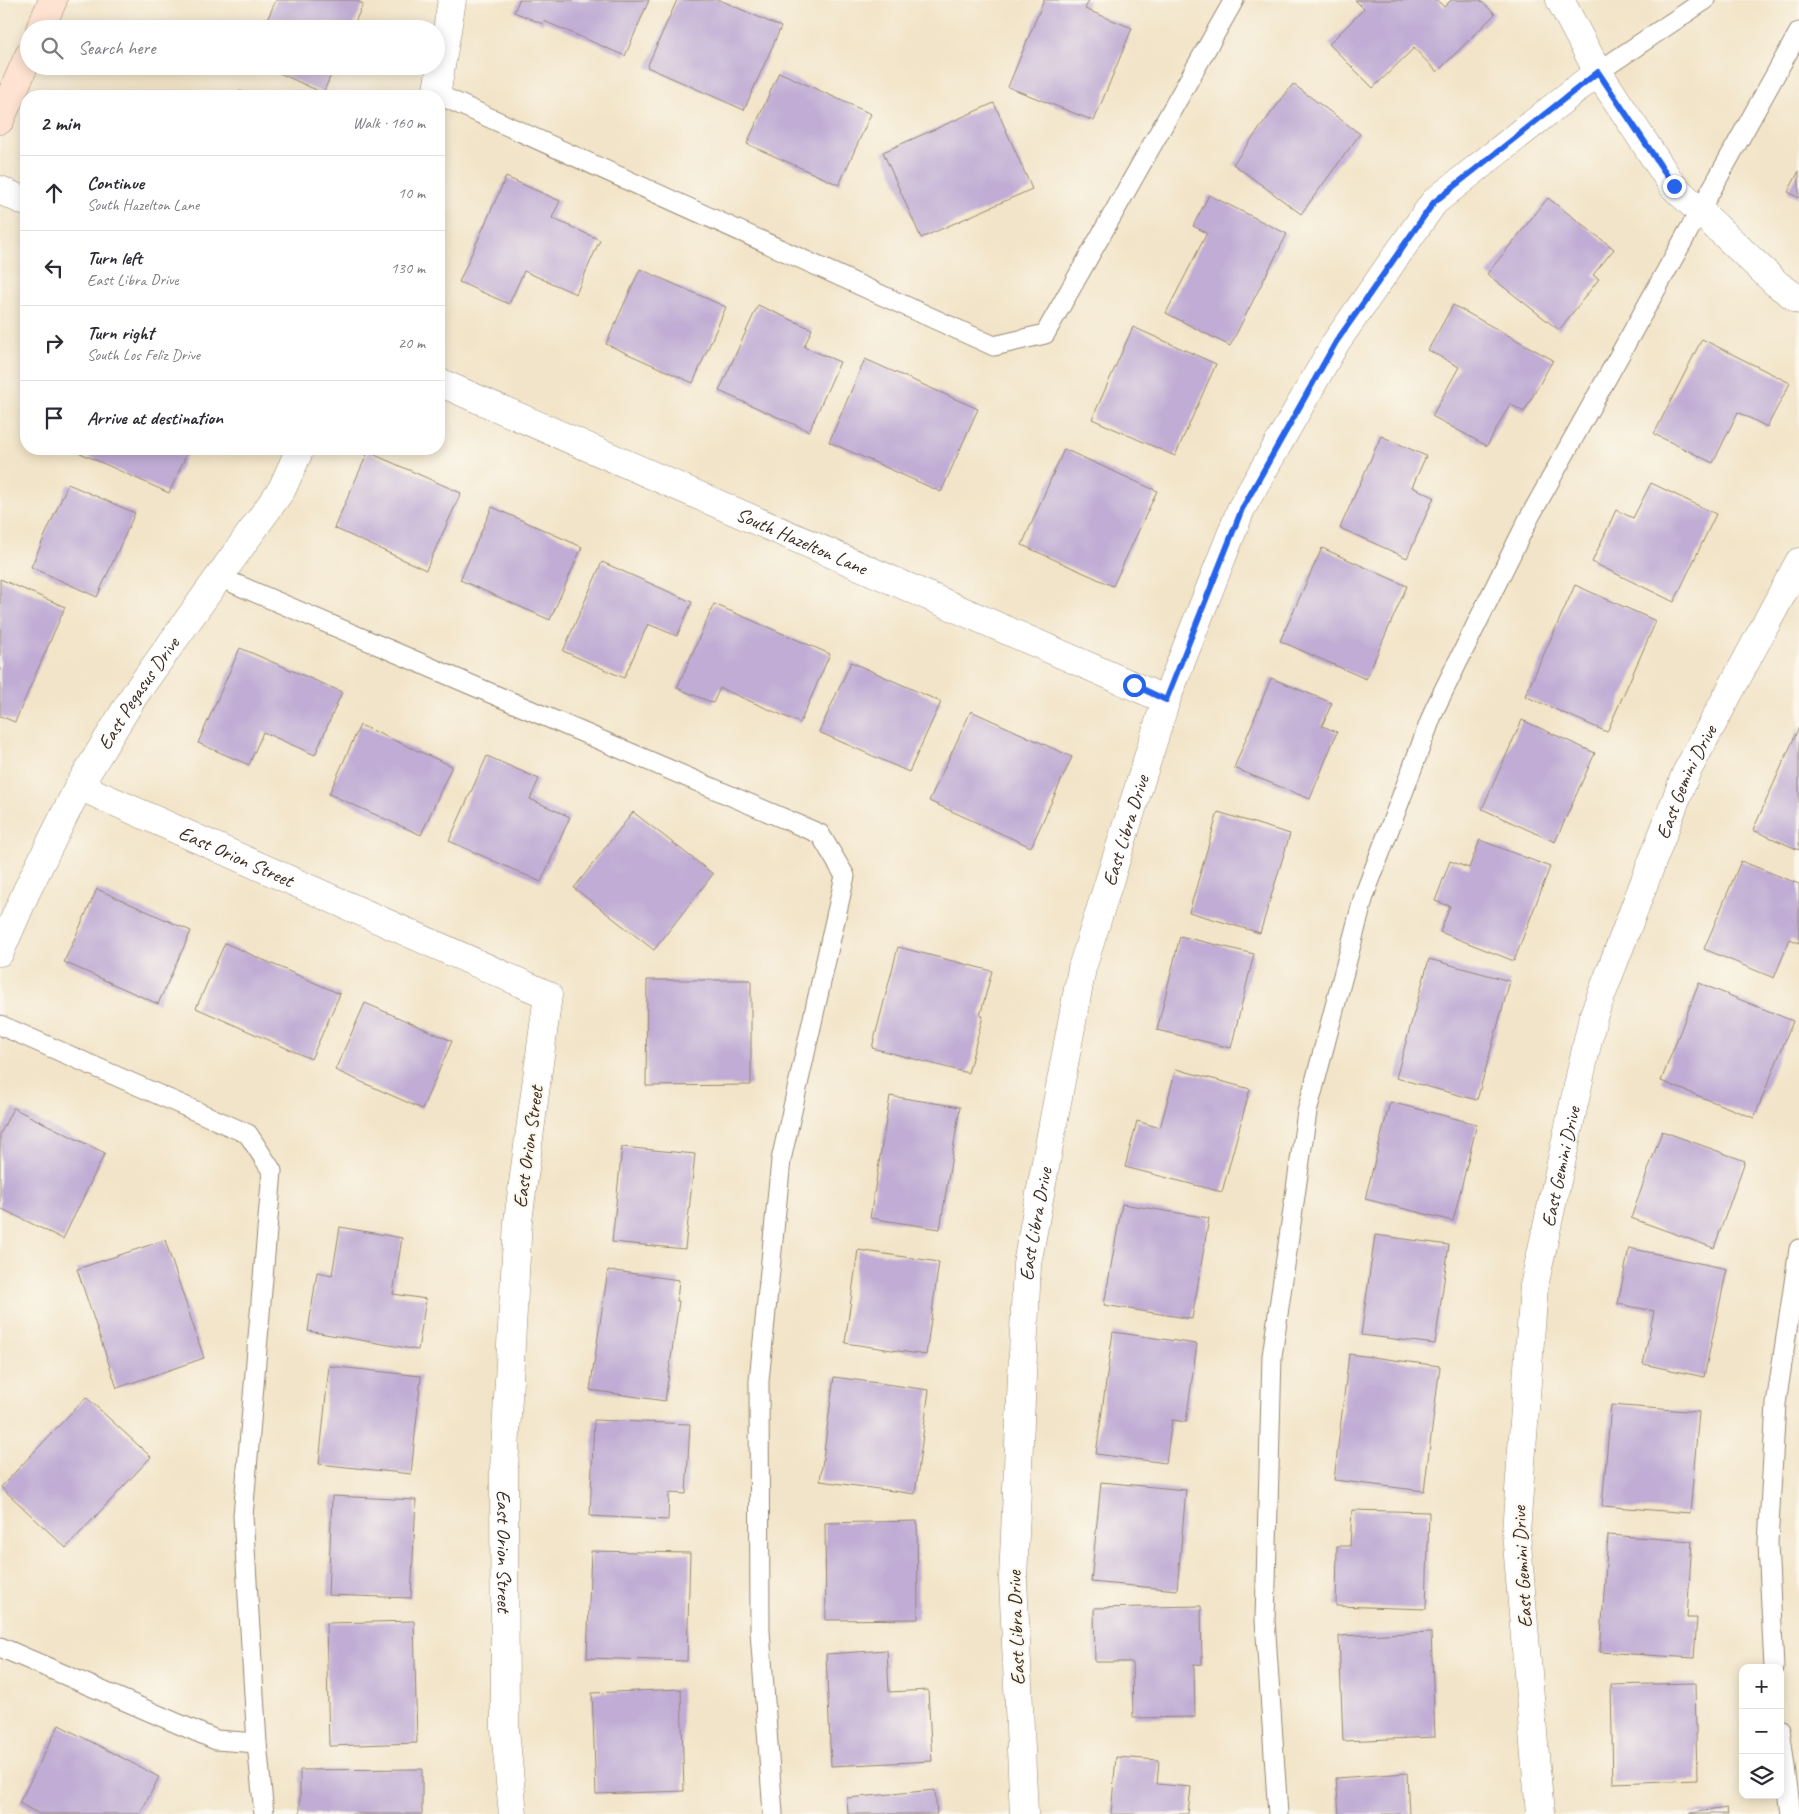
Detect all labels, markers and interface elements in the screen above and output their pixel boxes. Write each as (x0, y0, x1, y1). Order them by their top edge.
search box (20, 20, 445, 75)
icon: search (38, 34, 66, 62)
text: Search here (78, 36, 155, 60)
text: 2 min (40, 110, 80, 136)
text: Walk · 160 m (353, 113, 425, 133)
text: Continue (87, 171, 144, 195)
route end (1663, 175, 1686, 198)
icon: ahead (40, 179, 68, 207)
text: 10 m (398, 183, 425, 203)
text: South Hazelton Lane (87, 195, 199, 215)
text: Turn left (87, 246, 142, 270)
icon: left (40, 254, 68, 282)
text: 130 m (391, 258, 425, 278)
text: East Libra Drive (87, 270, 179, 290)
text: Turn right (87, 321, 154, 345)
icon: right (40, 329, 68, 357)
text: 20 m (398, 333, 425, 353)
text: South Los Feliz Drive (87, 345, 200, 365)
icon: arrive (40, 404, 68, 432)
text: Arrive at destination (87, 406, 223, 430)
street label: South Hazelton Lane (733, 501, 872, 581)
street label: East Pegasus Drive (92, 631, 185, 754)
route start (1123, 674, 1146, 697)
street label: East Gemini Drive (1650, 719, 1723, 842)
street label: East Libra Drive (1096, 770, 1155, 889)
street label: East Orion Street (175, 820, 299, 893)
street label: East Orion Street (507, 1082, 549, 1209)
street label: East Gemini Drive (1535, 1103, 1586, 1229)
street label: East Libra Drive (1014, 1164, 1057, 1281)
street label: East Orion Street (492, 1490, 517, 1615)
street label: East Gemini Drive (1506, 1504, 1538, 1629)
street label: East Libra Drive (1001, 1569, 1030, 1686)
map controls (1739, 1664, 1784, 1799)
button: + (1739, 1664, 1784, 1709)
button: − (1739, 1709, 1784, 1754)
button: layers (1739, 1754, 1784, 1799)

